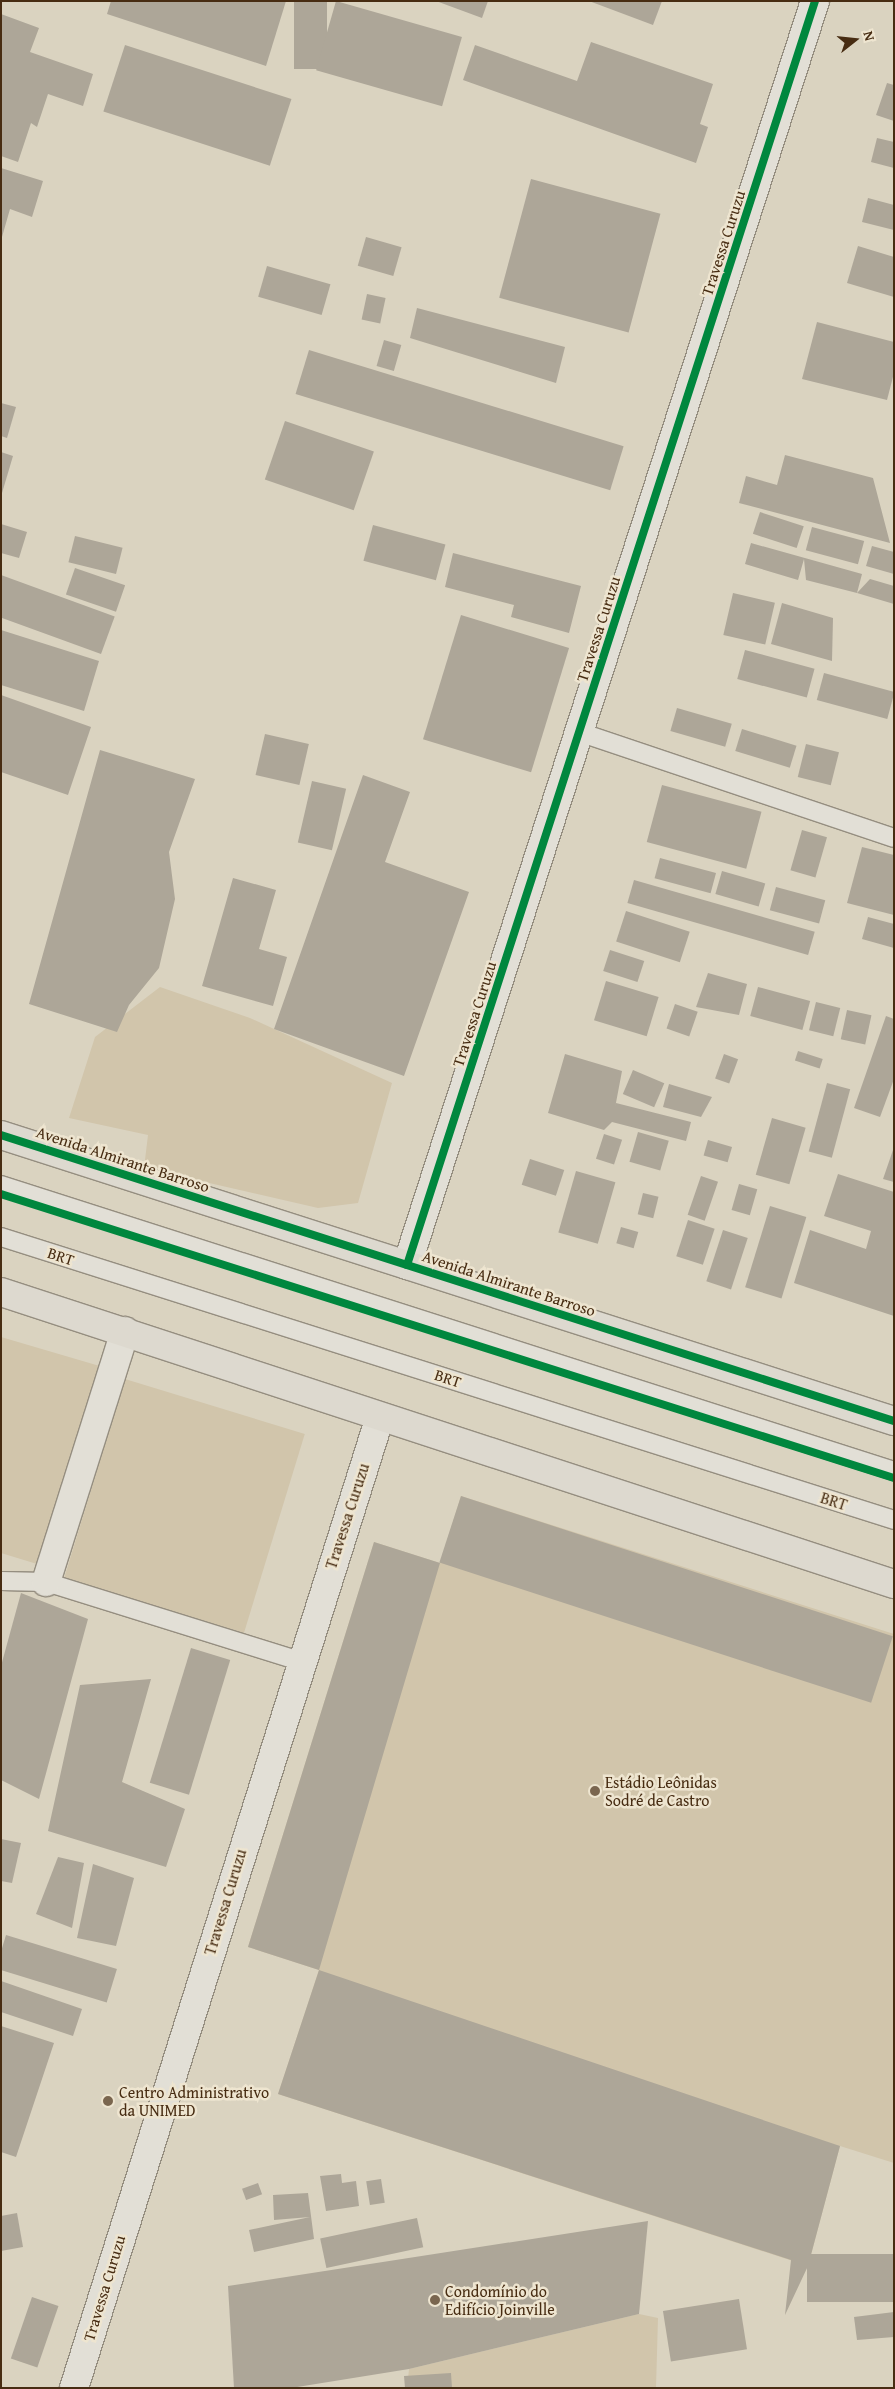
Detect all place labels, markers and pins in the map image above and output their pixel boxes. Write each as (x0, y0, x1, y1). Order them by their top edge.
place label: Estádio Leônidas Sodré de Castro (605, 1772, 717, 1810)
marker: Estádio Leônidas Sodré de Castro (589, 1785, 601, 1797)
place label: Centro Administrativo da UNIMED (119, 2082, 269, 2120)
marker: Centro Administrativo da UNIMED (101, 2094, 115, 2108)
place label: Condomínio do Edifício Joinville (445, 2281, 555, 2319)
marker: Condomínio do Edifício Joinville (429, 2294, 441, 2306)

